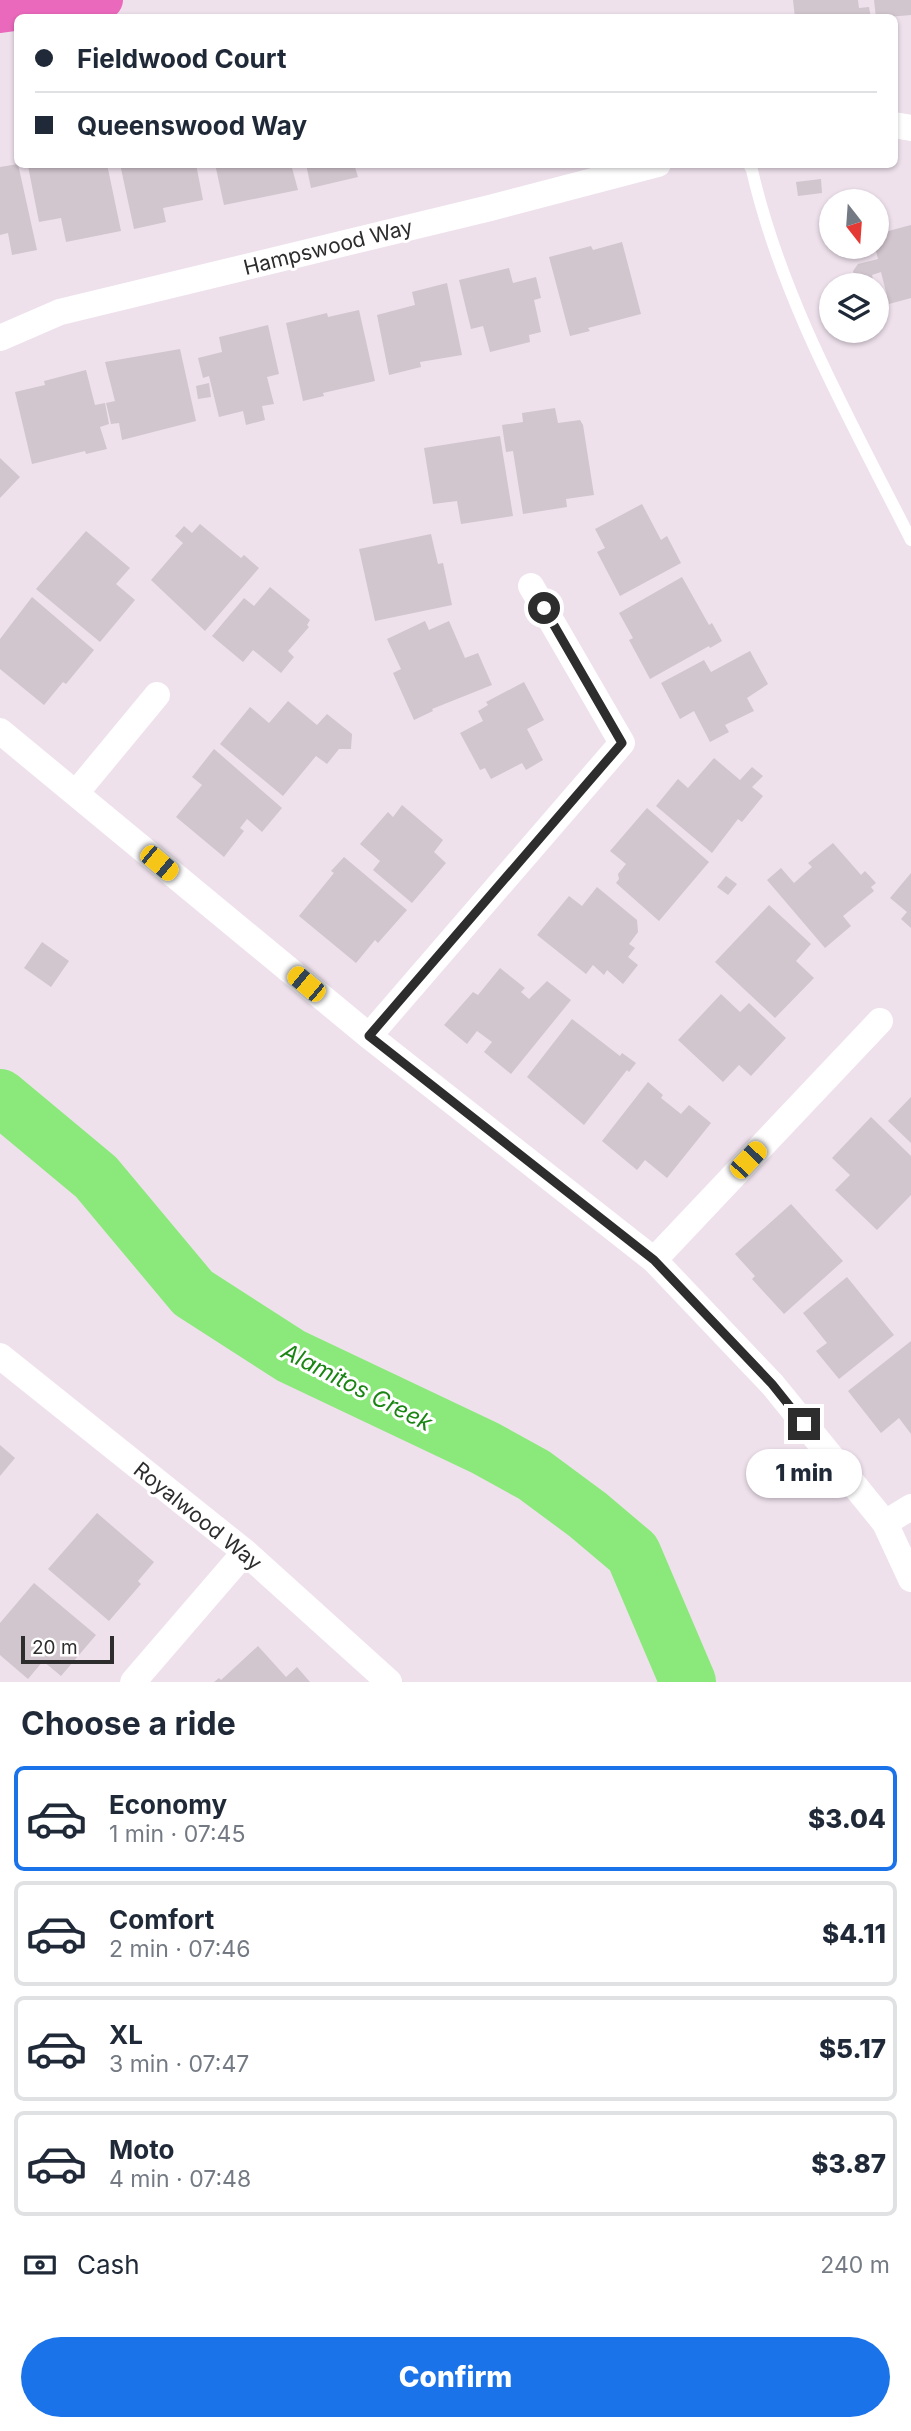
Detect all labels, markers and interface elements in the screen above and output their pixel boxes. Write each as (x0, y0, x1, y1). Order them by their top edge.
text: Fieldwood Court (77, 43, 286, 74)
text: Queenswood Way (77, 110, 307, 141)
north arrow (819, 189, 889, 259)
map controls (819, 189, 889, 343)
street label: Hampswood Way (241, 214, 415, 280)
button: layers (819, 273, 889, 343)
route start (528, 592, 560, 624)
car (137, 841, 182, 885)
car (284, 962, 329, 1006)
car (726, 1137, 771, 1183)
water label: Alamitos Creek (276, 1337, 437, 1437)
route end (788, 1408, 820, 1440)
callout: 1 min (746, 1448, 862, 1498)
street label: Royalwood Way (129, 1457, 267, 1575)
text: 1 min (775, 1459, 833, 1487)
scale bar (21, 1633, 114, 1665)
text: 20 m (32, 1636, 78, 1659)
text: Choose a ride (21, 1704, 236, 1743)
icon: car (25, 1787, 88, 1850)
text: Economy (109, 1789, 227, 1820)
text: $3.04 (808, 1803, 886, 1834)
text: 1 min · 07:45 (109, 1820, 245, 1848)
icon: car (25, 1902, 88, 1965)
text: Comfort (109, 1904, 214, 1935)
text: $4.11 (822, 1918, 886, 1949)
text: 2 min · 07:46 (109, 1935, 250, 1963)
icon: car (25, 2017, 88, 2080)
text: XL (109, 2019, 143, 2050)
text: $5.17 (819, 2033, 886, 2064)
text: 3 min · 07:47 (109, 2050, 249, 2078)
icon: car (25, 2132, 88, 2195)
text: Moto (109, 2134, 174, 2165)
text: $3.87 (811, 2148, 886, 2179)
text: 4 min · 07:48 (109, 2165, 251, 2193)
icon: cash (21, 2246, 59, 2284)
text: Cash (77, 2249, 140, 2280)
text: 240 m (820, 2251, 890, 2279)
button: Confirm (21, 2337, 890, 2417)

